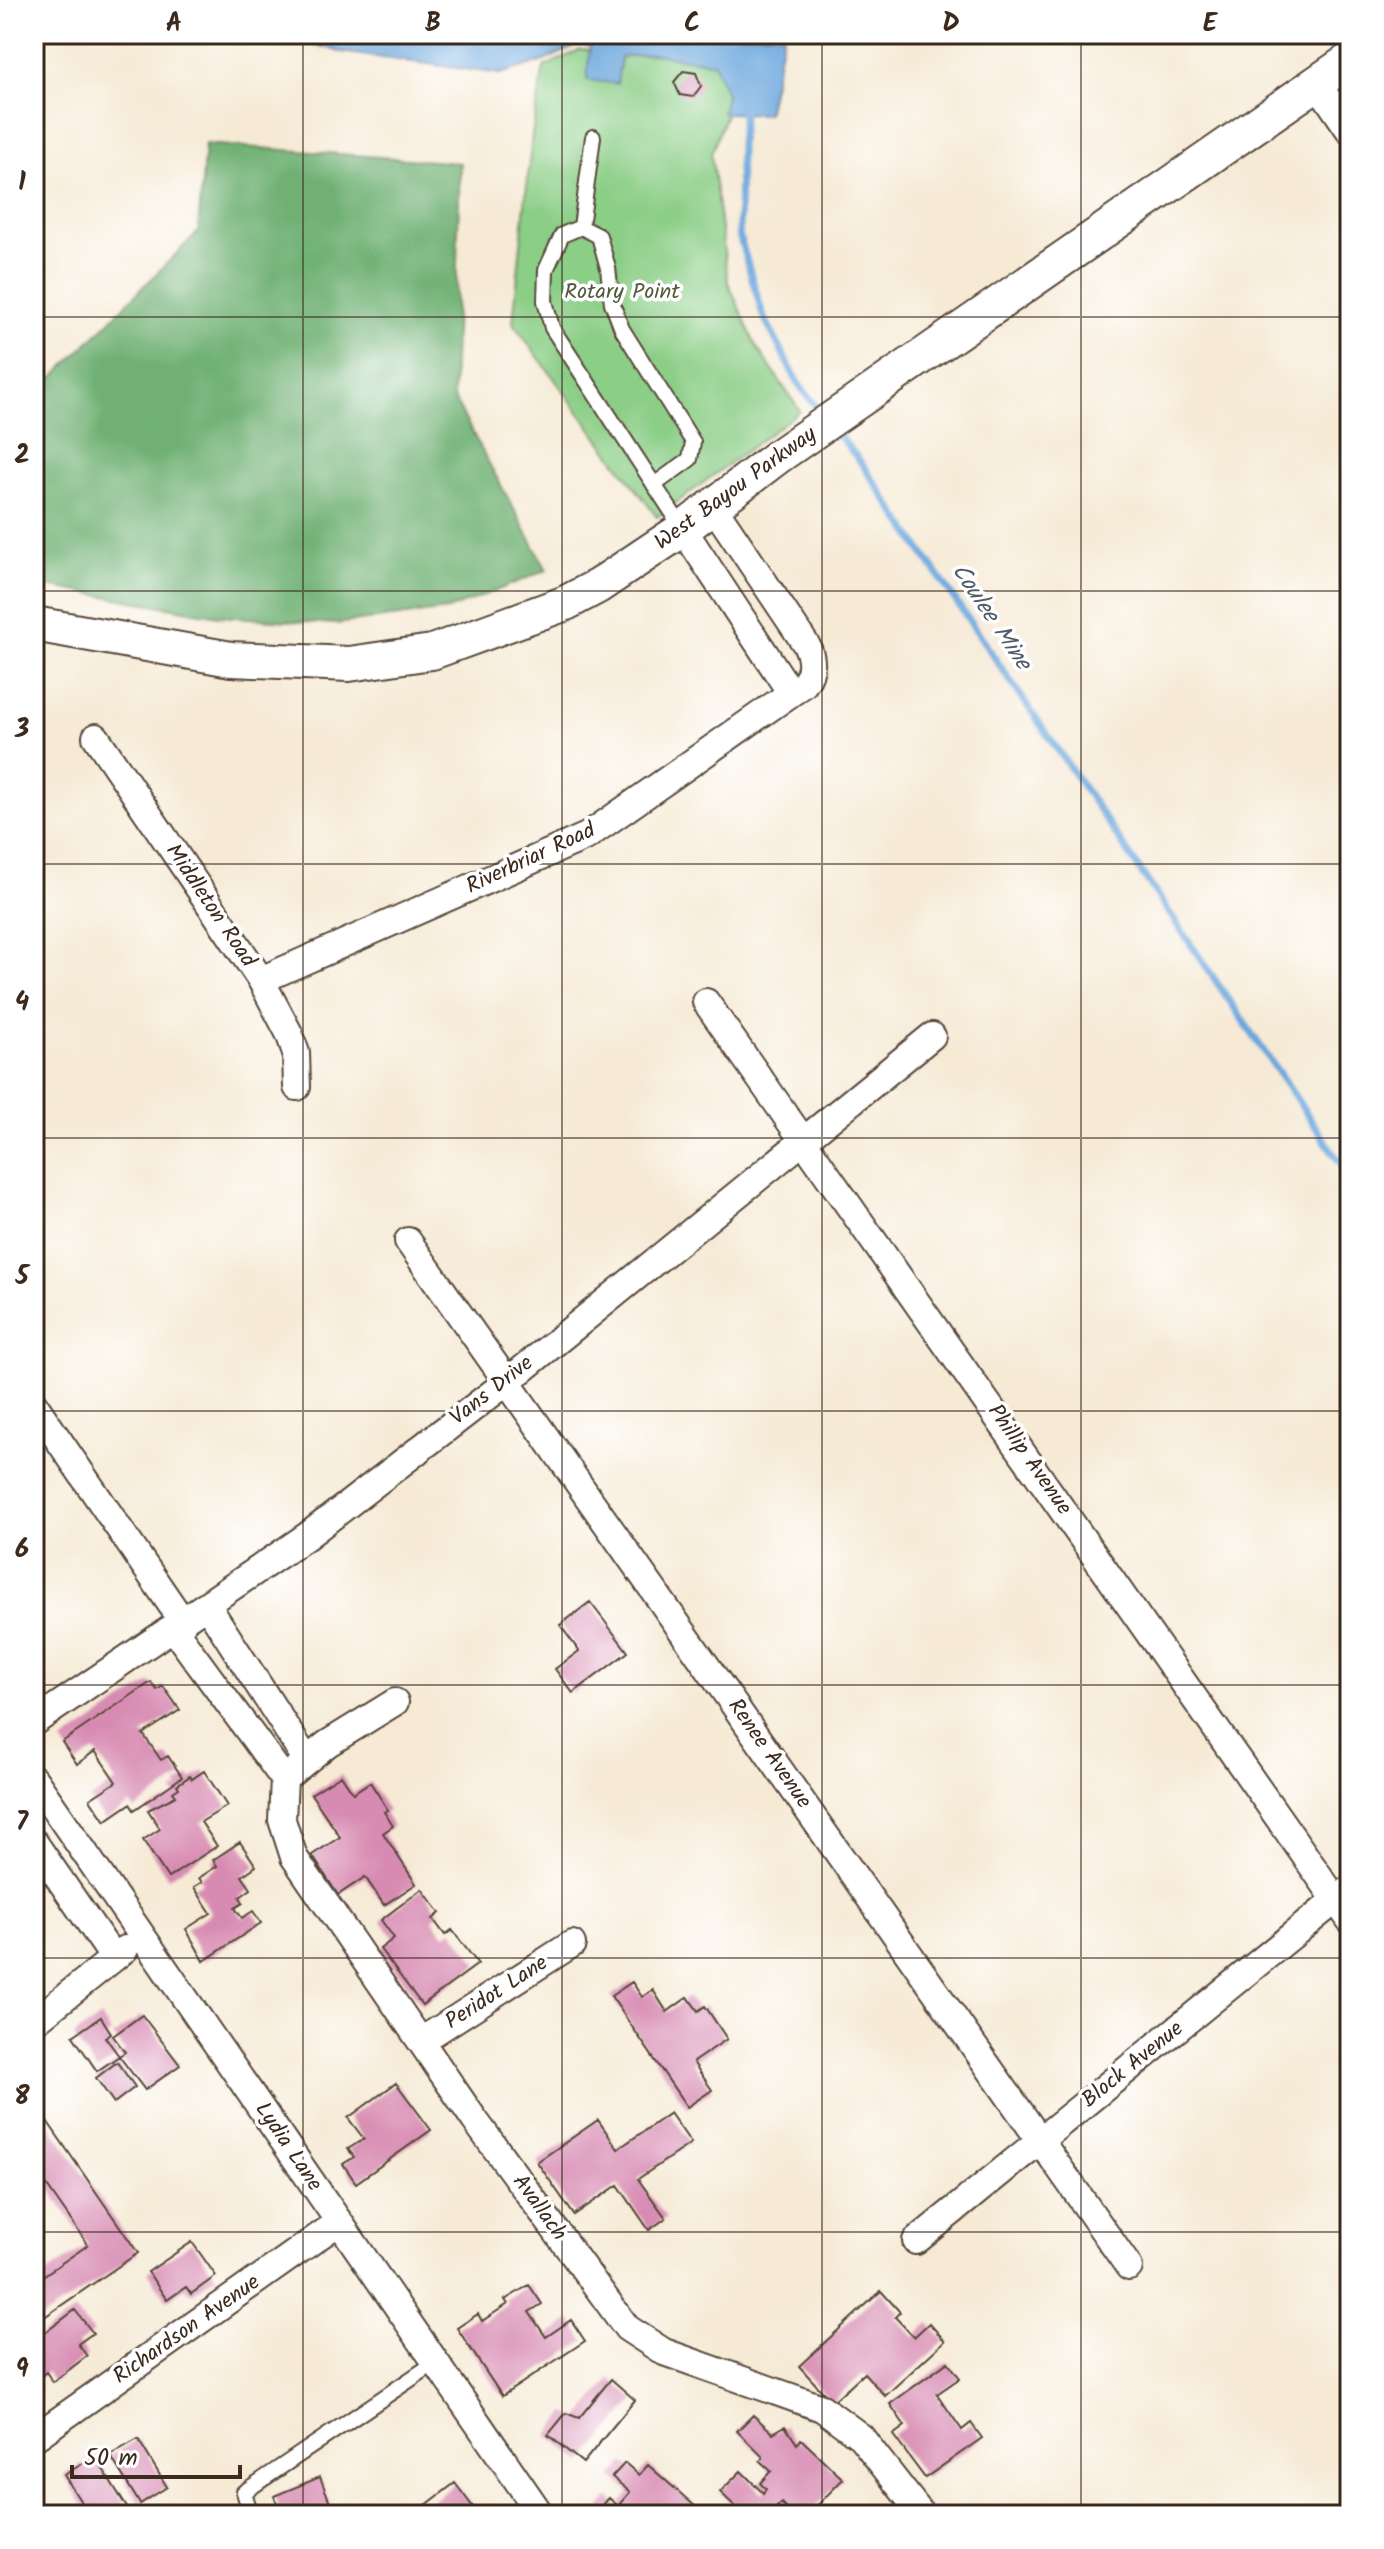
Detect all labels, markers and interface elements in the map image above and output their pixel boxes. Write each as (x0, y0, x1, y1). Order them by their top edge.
text: A (166, 3, 182, 45)
text: B (425, 3, 441, 45)
text: C (684, 3, 700, 45)
text: D (942, 3, 960, 45)
text: E (1203, 3, 1219, 45)
text: 1 (18, 162, 26, 204)
park label: Rotary Point (564, 275, 680, 310)
street label: West Bayou Parkway (648, 418, 825, 560)
text: 2 (14, 435, 30, 477)
water label: Coulee Mine (941, 555, 1043, 680)
text: 3 (14, 709, 29, 751)
street label: Riverbriar Road (461, 813, 602, 904)
street label: Middleton Road (156, 837, 265, 976)
text: 4 (15, 982, 29, 1024)
text: 5 (14, 1256, 30, 1298)
street label: Vans Drive (443, 1347, 541, 1435)
street label: Phillip Avenue (978, 1397, 1080, 1523)
text: 6 (15, 1529, 29, 1571)
street label: Renee Avenue (718, 1692, 820, 1816)
text: 7 (16, 1802, 29, 1844)
street label: Peridot Lane (439, 1947, 556, 2039)
street label: Block Avenue (1074, 2013, 1192, 2117)
text: 8 (14, 2076, 30, 2118)
street label: Lydia Lane (245, 2095, 331, 2199)
street label: Avallach (503, 2167, 575, 2249)
street label: Richardson Avenue (106, 2266, 268, 2394)
text: 9 (15, 2349, 29, 2391)
scale bar (72, 2429, 240, 2479)
text: 50 m (84, 2439, 138, 2478)

